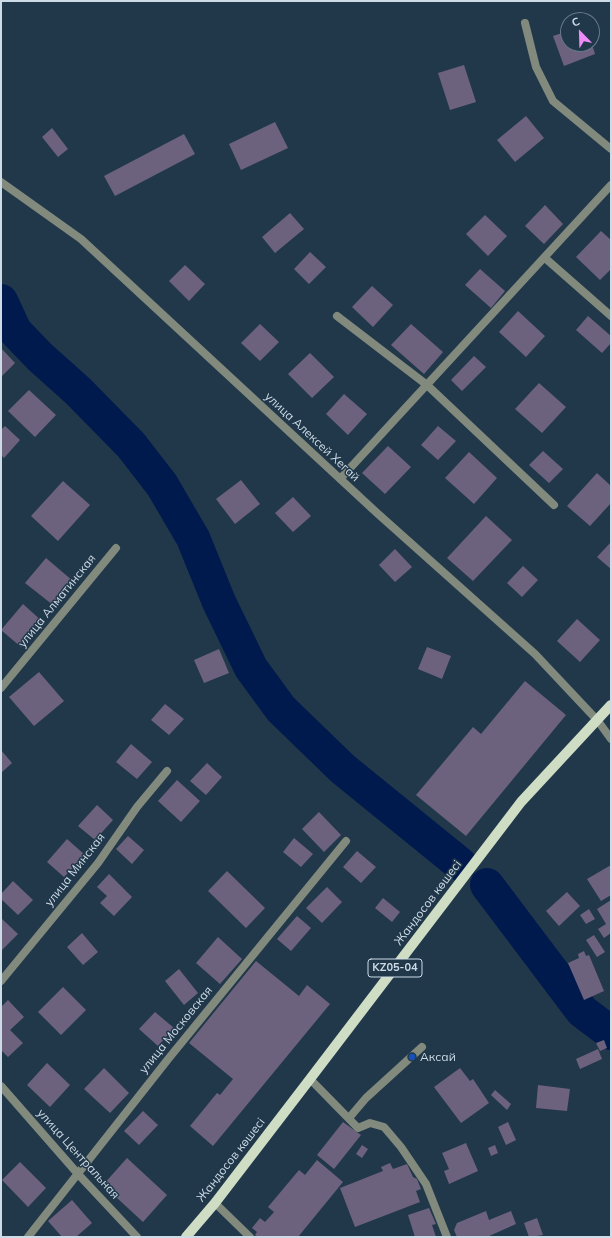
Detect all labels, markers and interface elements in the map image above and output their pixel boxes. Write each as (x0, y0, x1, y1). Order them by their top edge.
north arrow (560, 12, 600, 52)
text: С (569, 14, 582, 30)
street label: улица Алексей Хегай (262, 389, 362, 485)
street label: улица Алматинская (15, 552, 99, 650)
street label: улица Минская (42, 830, 108, 910)
street label: Жандосов көшесі (391, 858, 465, 948)
road number: KZ05-04 (368, 959, 422, 977)
street label: улица Московская (136, 984, 216, 1076)
place label: Аксай (420, 1050, 456, 1064)
marker: Аксай (407, 1052, 417, 1062)
street label: улица Центральная (34, 1106, 122, 1202)
street label: Жандосов көшесі (194, 1115, 268, 1205)

